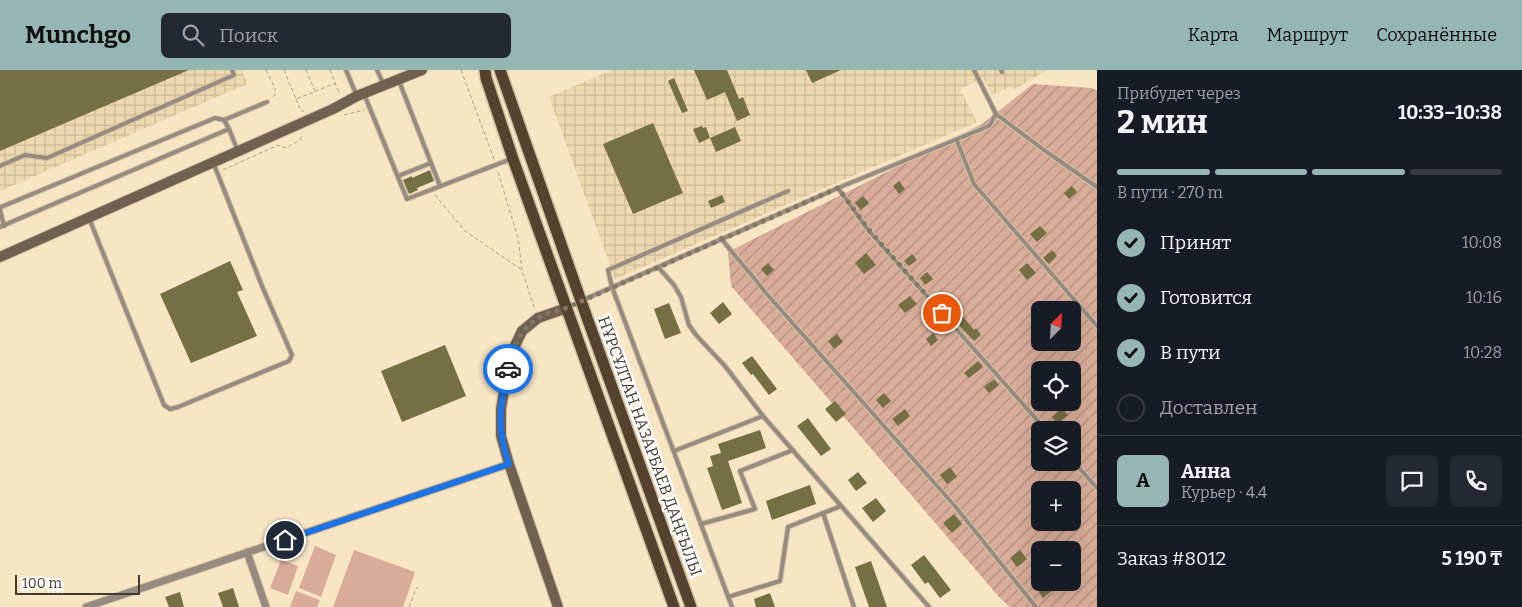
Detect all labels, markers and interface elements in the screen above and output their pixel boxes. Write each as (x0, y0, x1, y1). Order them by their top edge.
search box (161, 13, 511, 58)
text: Munchgo (25, 21, 131, 49)
icon: search (179, 21, 207, 49)
text: Поиск (219, 24, 278, 47)
text: Карта (1188, 24, 1239, 46)
text: Маршрут (1267, 24, 1348, 46)
text: Сохранённые (1376, 24, 1497, 46)
text: Прибудет через (1117, 84, 1241, 103)
text: 10:33–10:38 (1398, 101, 1502, 124)
text: 2 мин (1117, 103, 1208, 141)
text: В пути · 270 m (1117, 183, 1223, 202)
icon: check (1117, 229, 1145, 257)
text: Принят (1160, 231, 1231, 254)
text: 10:08 (1462, 233, 1502, 252)
icon: check (1117, 284, 1145, 312)
text: Готовится (1160, 286, 1252, 309)
text: 10:16 (1466, 288, 1502, 307)
pin (921, 292, 963, 334)
icon: bag (928, 299, 956, 327)
north arrow (1031, 301, 1081, 351)
map controls (1031, 301, 1081, 591)
street label: НҰРСҰЛТАН НАЗАРБАЕВ ДАҢҒЫЛЫ (594, 313, 706, 579)
icon: check (1117, 339, 1145, 367)
text: В пути (1160, 341, 1221, 364)
text: 10:28 (1464, 343, 1502, 362)
courier (483, 344, 533, 394)
icon: car (494, 355, 522, 383)
button: locate (1031, 361, 1081, 411)
text: Доставлен (1160, 396, 1258, 419)
button: layers (1031, 421, 1081, 471)
button: chat (1386, 455, 1438, 507)
button: phone (1450, 455, 1502, 507)
text: Анна (1181, 460, 1231, 483)
text: А (1136, 469, 1150, 492)
button: + (1031, 481, 1081, 531)
text: Курьер · 4.4 (1181, 483, 1267, 502)
pin (264, 519, 306, 561)
icon: home (271, 526, 299, 554)
button: − (1031, 541, 1081, 591)
text: Заказ #8012 (1117, 547, 1226, 570)
text: 5 190 ₸ (1441, 547, 1502, 570)
scale bar (15, 572, 140, 595)
text: 100 m (22, 575, 62, 592)

